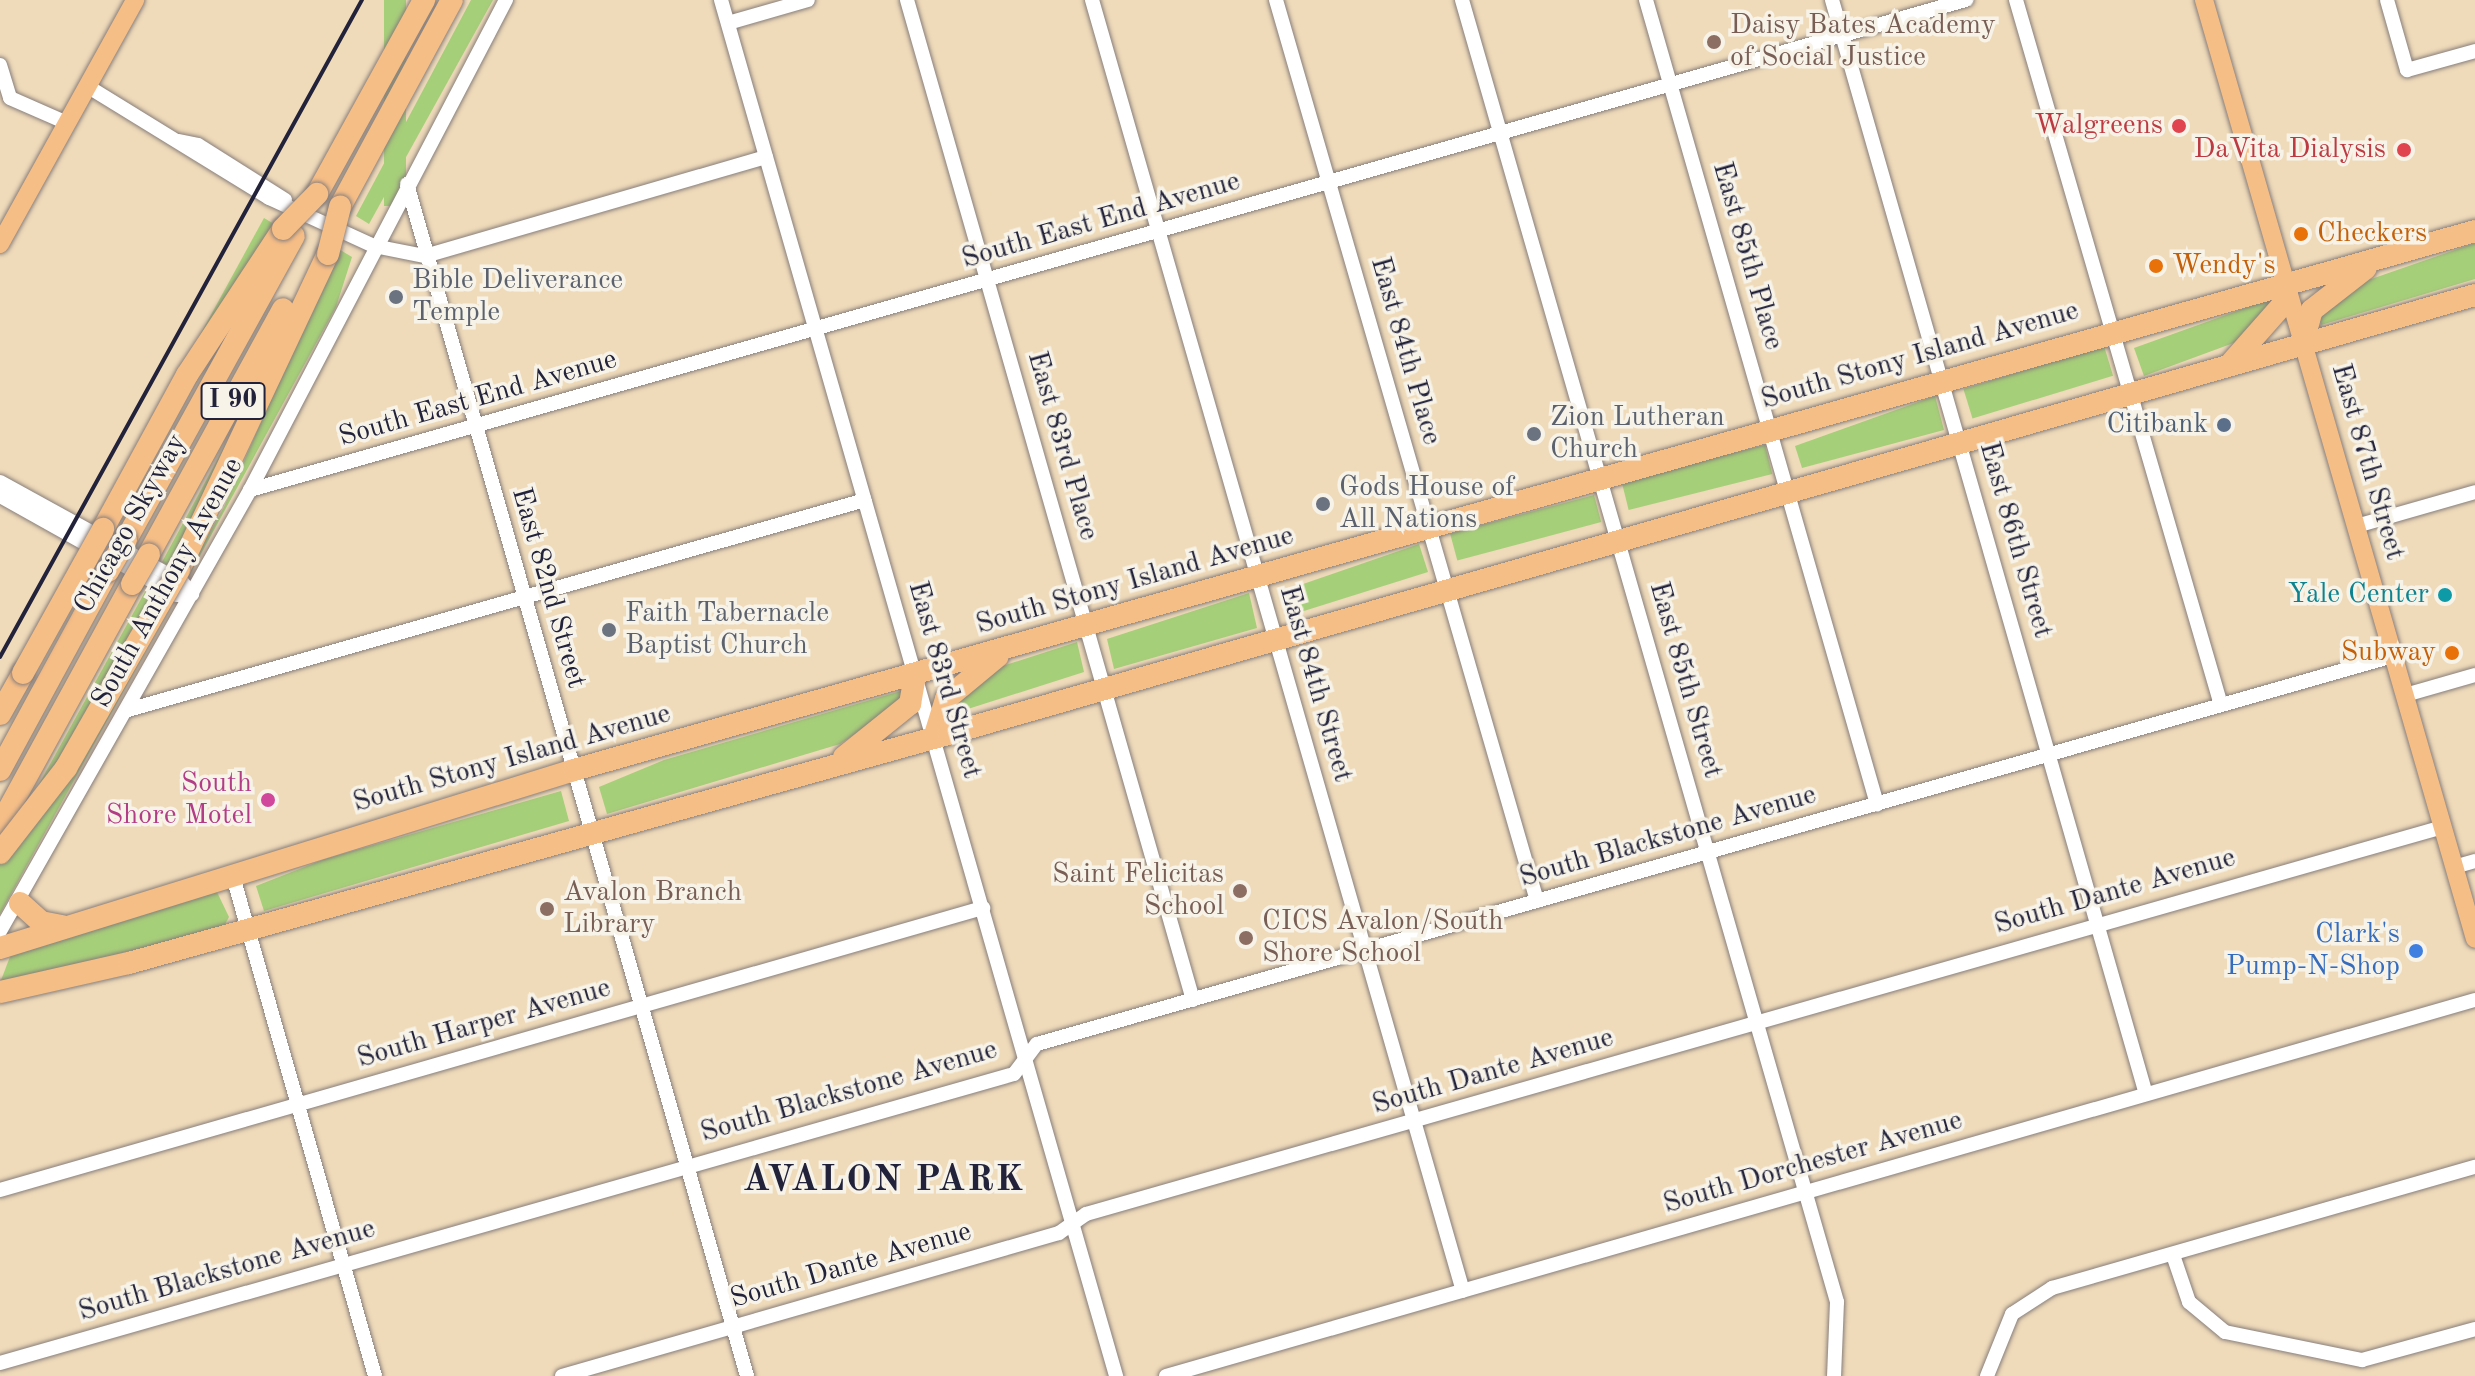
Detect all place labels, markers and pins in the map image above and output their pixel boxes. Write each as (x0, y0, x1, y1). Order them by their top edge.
place label: Daisy Bates Academy of Social Justice (1730, 9, 1996, 75)
marker: Daisy Bates Academy of Social Justice (1705, 33, 1723, 51)
place label: Walgreens (2034, 109, 2163, 143)
marker: Walgreens (2170, 117, 2188, 135)
place label: DaVita Dialysis (2193, 133, 2386, 167)
marker: DaVita Dialysis (2393, 139, 2415, 161)
place label: Checkers (2317, 217, 2427, 251)
marker: Checkers (2292, 225, 2310, 243)
place label: Wendy's (2172, 249, 2276, 283)
marker: Wendy's (2147, 257, 2165, 275)
place label: Bible Deliverance Temple (412, 264, 623, 330)
marker: Bible Deliverance Temple (387, 288, 405, 306)
place label: Zion Lutheran Church (1550, 401, 1725, 467)
place label: Citibank (2106, 408, 2208, 442)
marker: Citibank (2215, 416, 2233, 434)
marker: Zion Lutheran Church (1525, 425, 1543, 443)
place label: Gods House of All Nations (1339, 471, 1515, 537)
marker: Gods House of All Nations (1314, 495, 1332, 513)
place label: Yale Center (2287, 578, 2429, 612)
marker: Yale Center (2436, 586, 2454, 604)
place label: Faith Tabernacle Baptist Church (625, 597, 829, 663)
marker: Faith Tabernacle Baptist Church (600, 621, 618, 639)
place label: Subway (2341, 636, 2436, 670)
marker: Subway (2443, 644, 2461, 662)
place label: South Shore Motel (106, 767, 252, 833)
marker: South Shore Motel (259, 791, 277, 809)
place label: Saint Felicitas School (1052, 858, 1224, 924)
place label: Avalon Branch Library (563, 876, 742, 942)
marker: Saint Felicitas School (1231, 882, 1249, 900)
marker: Avalon Branch Library (538, 900, 556, 918)
place label: CICS Avalon/South Shore School (1262, 905, 1504, 971)
place label: Clark's Pump-N-Shop (2226, 918, 2400, 984)
marker: CICS Avalon/South Shore School (1237, 929, 1255, 947)
marker: Clark's Pump-N-Shop (2407, 942, 2425, 960)

